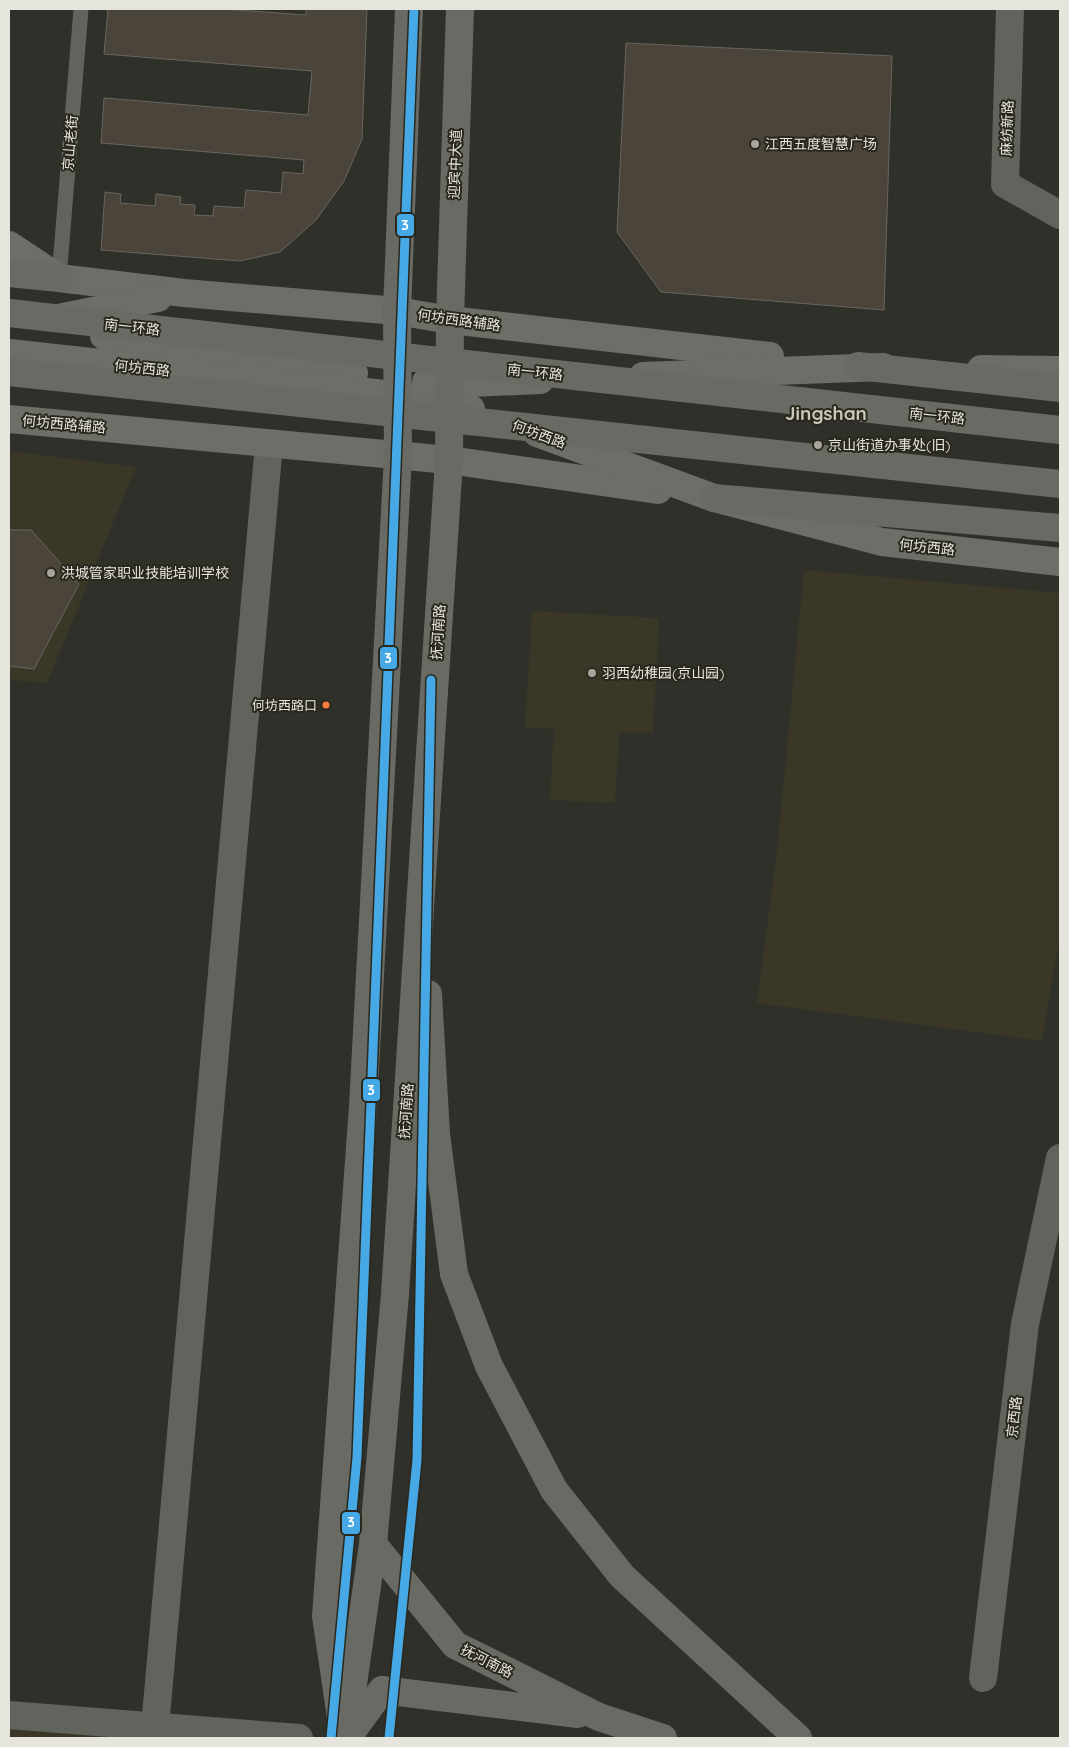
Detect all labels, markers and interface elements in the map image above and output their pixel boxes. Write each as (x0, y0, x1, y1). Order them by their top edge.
street label: 麻纺新路 (997, 100, 1017, 156)
street label: 京山老街 (59, 114, 81, 172)
street label: 迎宾中大道 (445, 129, 465, 199)
place label: 江西五度智慧广场 (765, 135, 877, 153)
marker: 江西五度智慧广场 (749, 138, 761, 150)
line badge: 3 (396, 213, 415, 237)
text: 3 (401, 216, 409, 234)
street label: 何坊西路辅路 (416, 305, 502, 335)
street label: 南一环路 (103, 315, 161, 339)
street label: 何坊西路 (113, 356, 171, 380)
street label: 南一环路 (506, 360, 564, 384)
district label: Jingshan (785, 401, 867, 425)
street label: 南一环路 (908, 404, 966, 428)
street label: 何坊西路辅路 (21, 411, 107, 437)
street label: 何坊西路 (510, 416, 568, 452)
place label: 京山街道办事处(旧) (828, 436, 950, 454)
marker: 京山街道办事处(旧) (812, 439, 824, 451)
street label: 何坊西路 (898, 535, 956, 559)
place label: 洪城管家职业技能培训学校 (61, 564, 229, 582)
marker: 洪城管家职业技能培训学校 (45, 567, 57, 579)
street label: 抚河南路 (427, 603, 449, 661)
line badge: 3 (379, 646, 398, 670)
text: 3 (384, 649, 392, 667)
place label: 羽西幼稚园(京山园) (602, 664, 724, 682)
marker: 羽西幼稚园(京山园) (586, 667, 598, 679)
place label: 何坊西路口 (252, 697, 317, 713)
marker: 何坊西路口 (321, 700, 331, 710)
line badge: 3 (362, 1078, 381, 1102)
text: 3 (367, 1081, 375, 1099)
street label: 抚河南路 (395, 1082, 417, 1140)
street label: 京西路 (1003, 1395, 1025, 1439)
line badge: 3 (341, 1511, 361, 1535)
text: 3 (347, 1513, 355, 1531)
street label: 抚河南路 (458, 1640, 516, 1682)

